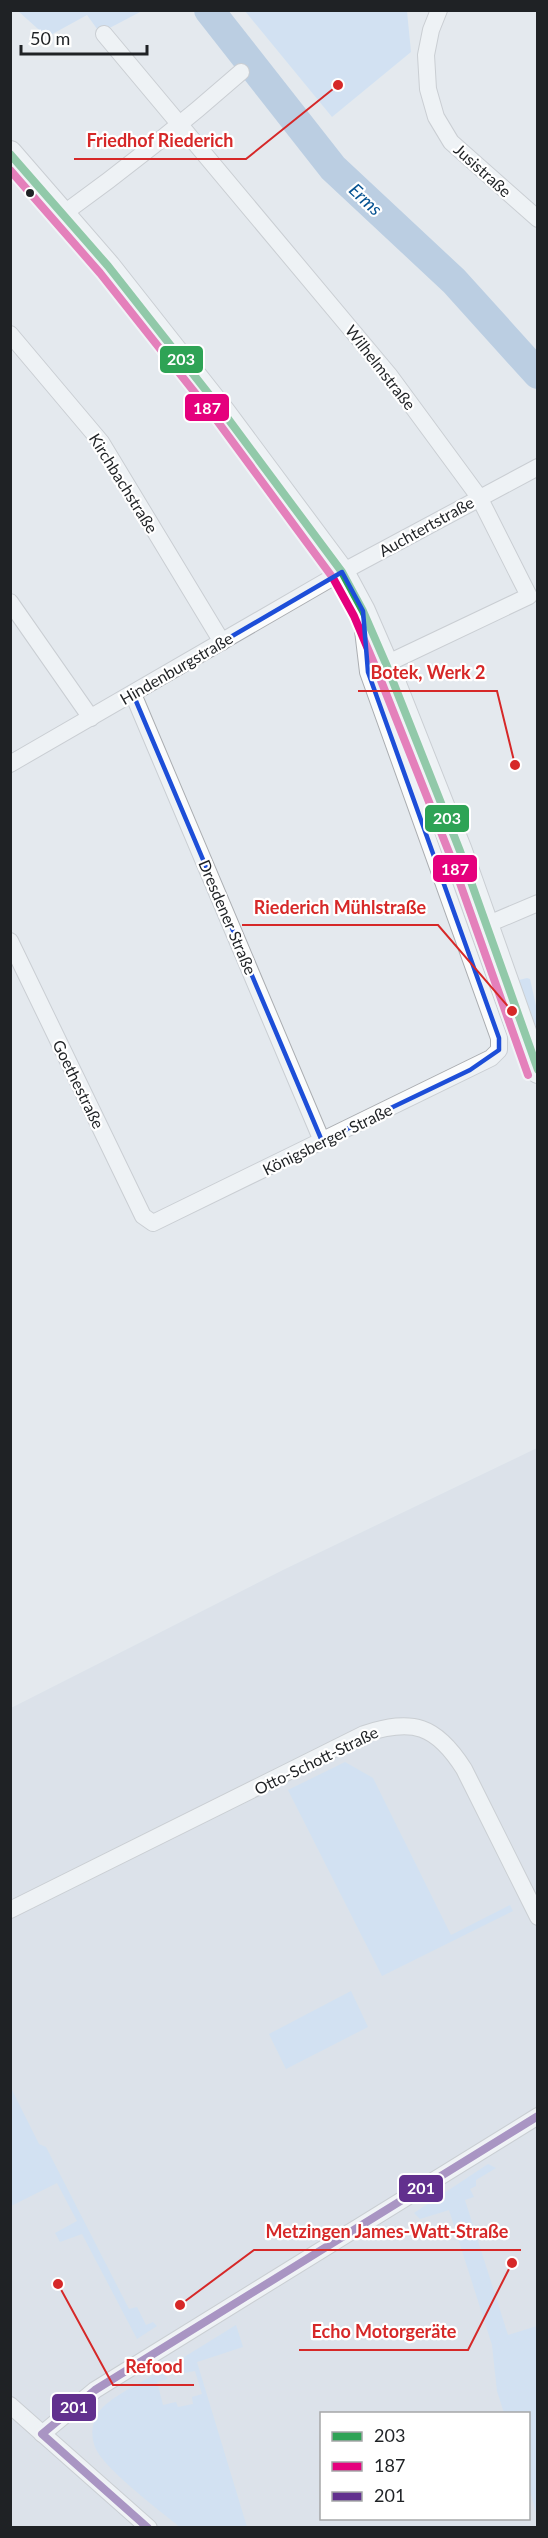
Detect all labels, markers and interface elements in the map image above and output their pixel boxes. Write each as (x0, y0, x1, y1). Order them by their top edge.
scale bar (21, 18, 147, 56)
text: 50 m (30, 27, 70, 49)
callout: Friedhof Riederich (74, 123, 246, 159)
text: Friedhof Riederich (87, 129, 233, 151)
street label: Jusistraße (451, 139, 515, 201)
water label: Erms (345, 178, 387, 220)
unlabelled marker (24, 187, 36, 199)
street label: Wilhelmstraße (342, 321, 420, 413)
line badge: 203 (159, 345, 204, 374)
text: 203 (167, 349, 195, 368)
line badge: 187 (184, 393, 230, 422)
text: 187 (193, 398, 221, 417)
street label: Kirchbachstraße (86, 430, 162, 536)
street label: Auchtertstraße (375, 492, 477, 560)
street label: Hindenburgstraße (116, 628, 236, 708)
callout: Botek, Werk 2 (358, 655, 497, 691)
text: Botek, Werk 2 (371, 661, 485, 683)
line badge: 203 (424, 804, 470, 833)
text: 203 (433, 808, 461, 827)
line badge: 187 (432, 854, 478, 883)
street label: Dresdener Straße (195, 857, 261, 977)
text: 187 (441, 859, 469, 878)
callout: Riederich Mühlstraße (242, 889, 438, 925)
text: Riederich Mühlstraße (254, 896, 427, 918)
street label: Goethestraße (49, 1037, 109, 1131)
street label: Königsberger Straße (259, 1099, 395, 1179)
street label: Otto-Schott-Straße (251, 1722, 381, 1798)
line badge: 201 (398, 2174, 444, 2203)
text: 201 (407, 2178, 435, 2197)
callout: Metzingen James-Watt-Straße (254, 2214, 521, 2250)
text: Metzingen James-Watt-Straße (266, 2220, 509, 2242)
callout: Echo Motorgeräte (299, 2314, 468, 2350)
text: Echo Motorgeräte (312, 2320, 457, 2342)
callout: Refood (113, 2349, 194, 2385)
text: Refood (125, 2355, 183, 2377)
line badge: 201 (51, 2393, 97, 2422)
text: 201 (60, 2397, 88, 2416)
legend (320, 2412, 530, 2520)
text: 203 (374, 2424, 405, 2446)
text: 187 (374, 2454, 405, 2476)
text: 201 (374, 2484, 405, 2506)

